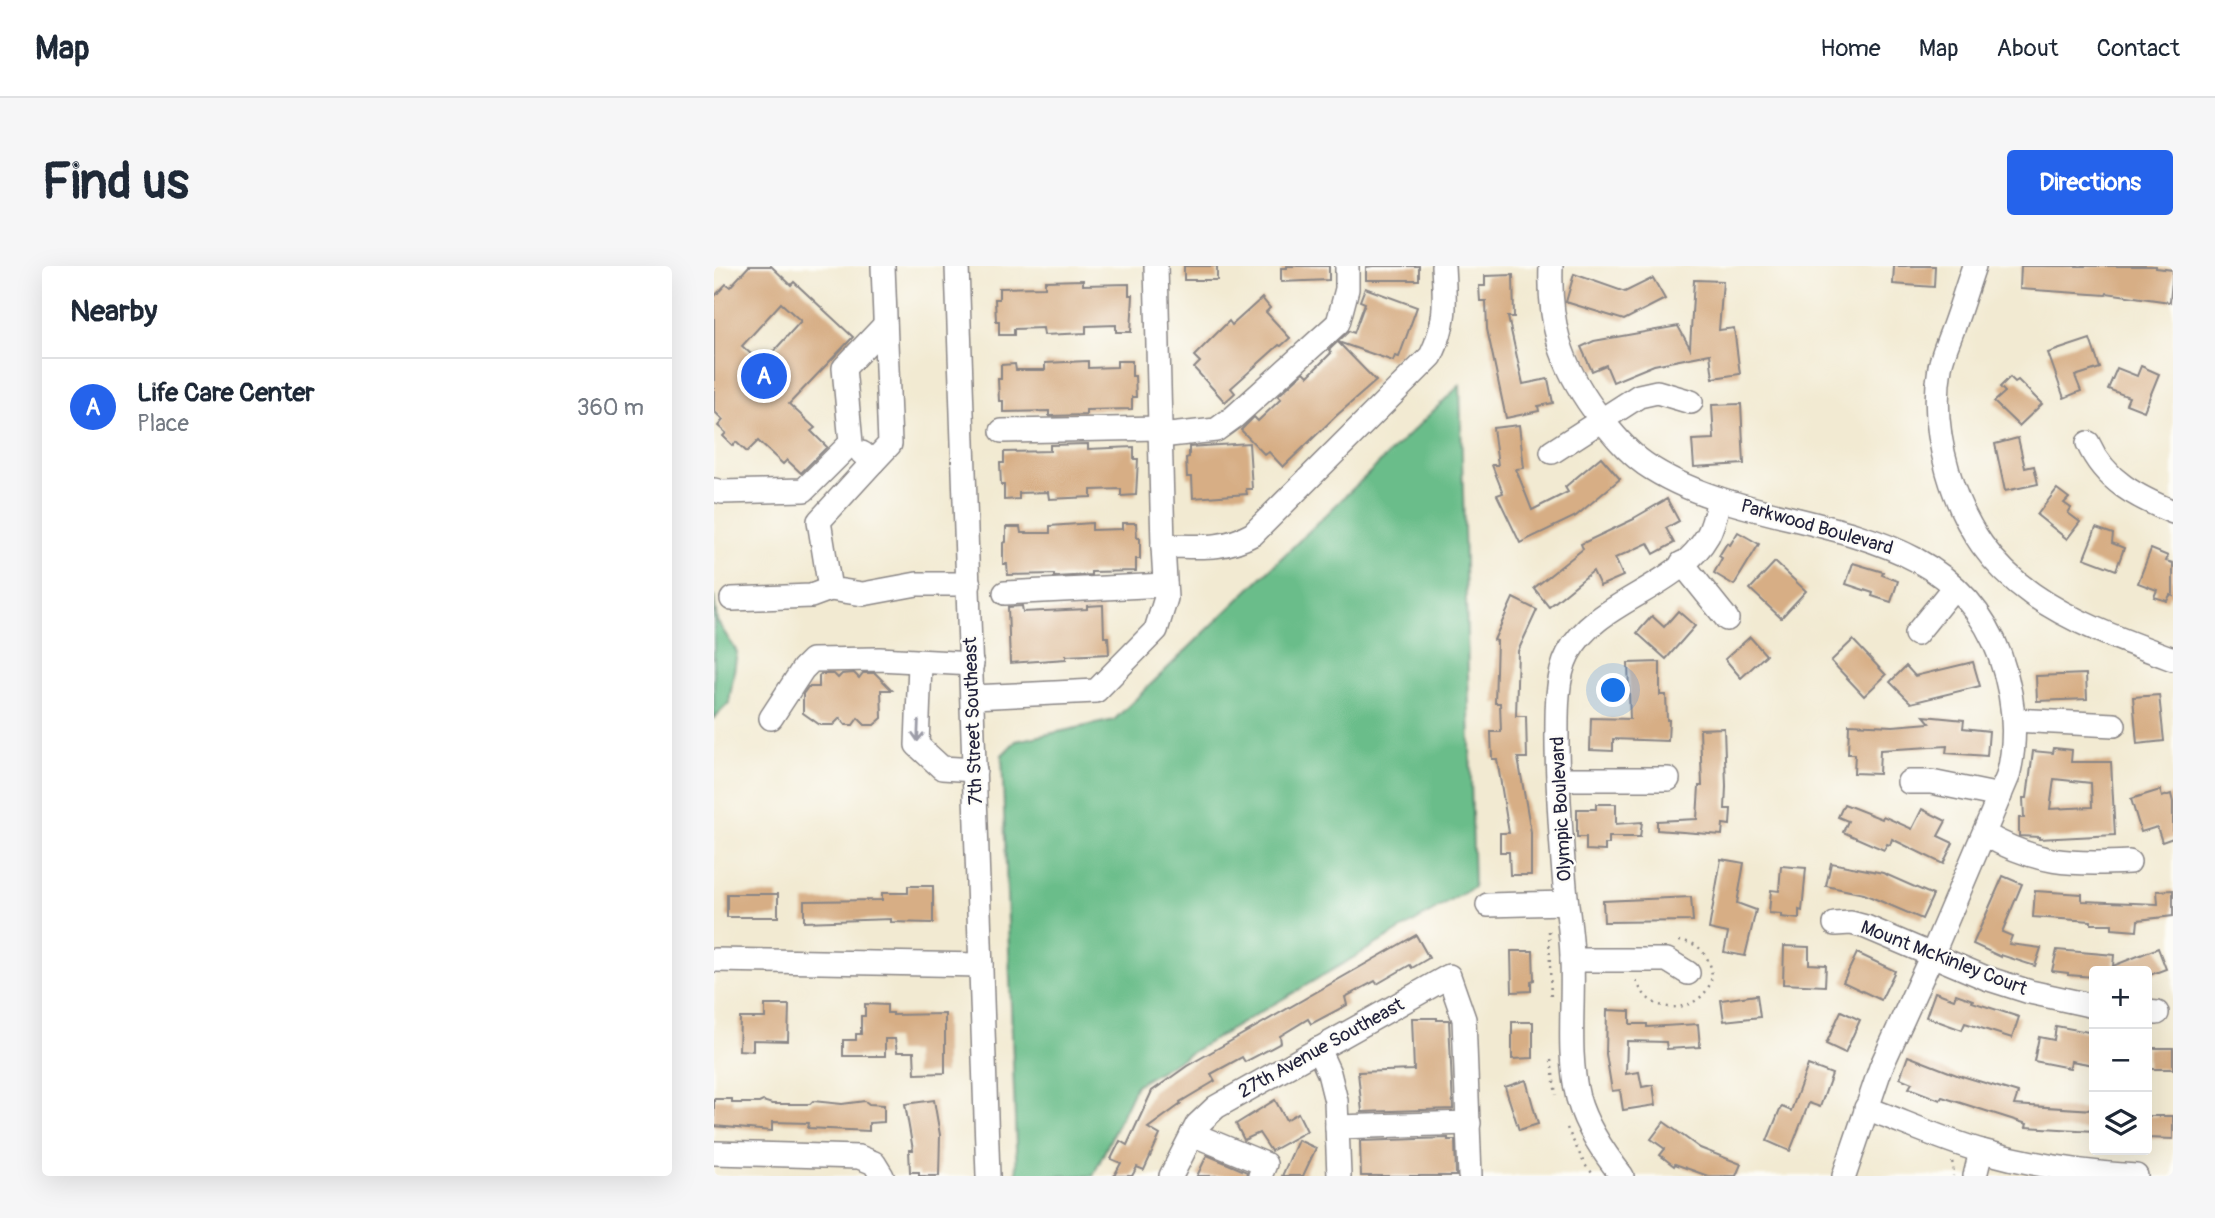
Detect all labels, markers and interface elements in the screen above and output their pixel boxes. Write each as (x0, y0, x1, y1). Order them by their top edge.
text: Map (35, 28, 90, 69)
text: Home (1820, 34, 1881, 63)
text: Map (1919, 34, 1959, 63)
text: About (1997, 34, 2059, 63)
text: Contact (2097, 34, 2180, 63)
button: Directions (2007, 150, 2173, 215)
text: Find us (42, 152, 189, 213)
text: Nearby (70, 293, 157, 330)
pin: A (741, 350, 787, 402)
text: Life Care Center (137, 377, 314, 409)
text: A (86, 393, 100, 422)
text: 360 m (577, 393, 644, 422)
text: Place (137, 409, 189, 438)
street label: Parkwood Boulevard (1738, 494, 1896, 560)
street label: 7th Street Southeast (958, 636, 988, 805)
your location (1596, 673, 1630, 707)
one-way arrow (911, 719, 924, 742)
street label: Olympic Boulevard (1545, 736, 1577, 882)
street label: Mount McKinley Court (1857, 915, 2031, 1001)
map controls (2089, 966, 2152, 1155)
button: + (2089, 966, 2152, 1029)
street label: 27th Avenue Southeast (1234, 992, 1408, 1103)
button: − (2089, 1029, 2152, 1092)
button: layers (2089, 1092, 2152, 1155)

